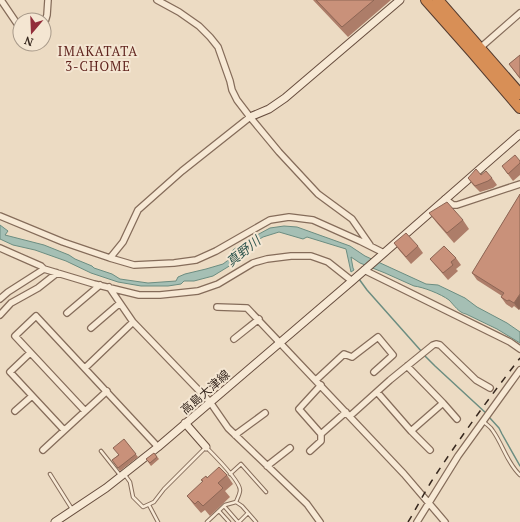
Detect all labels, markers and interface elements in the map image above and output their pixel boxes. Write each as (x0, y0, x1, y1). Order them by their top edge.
north arrow (12, 12, 52, 52)
text: N (22, 33, 35, 49)
district label: IMAKATATA 3-CHOME (58, 42, 138, 75)
water label: 真野川 (222, 230, 265, 270)
street label: 高島大津線 (177, 367, 233, 417)

